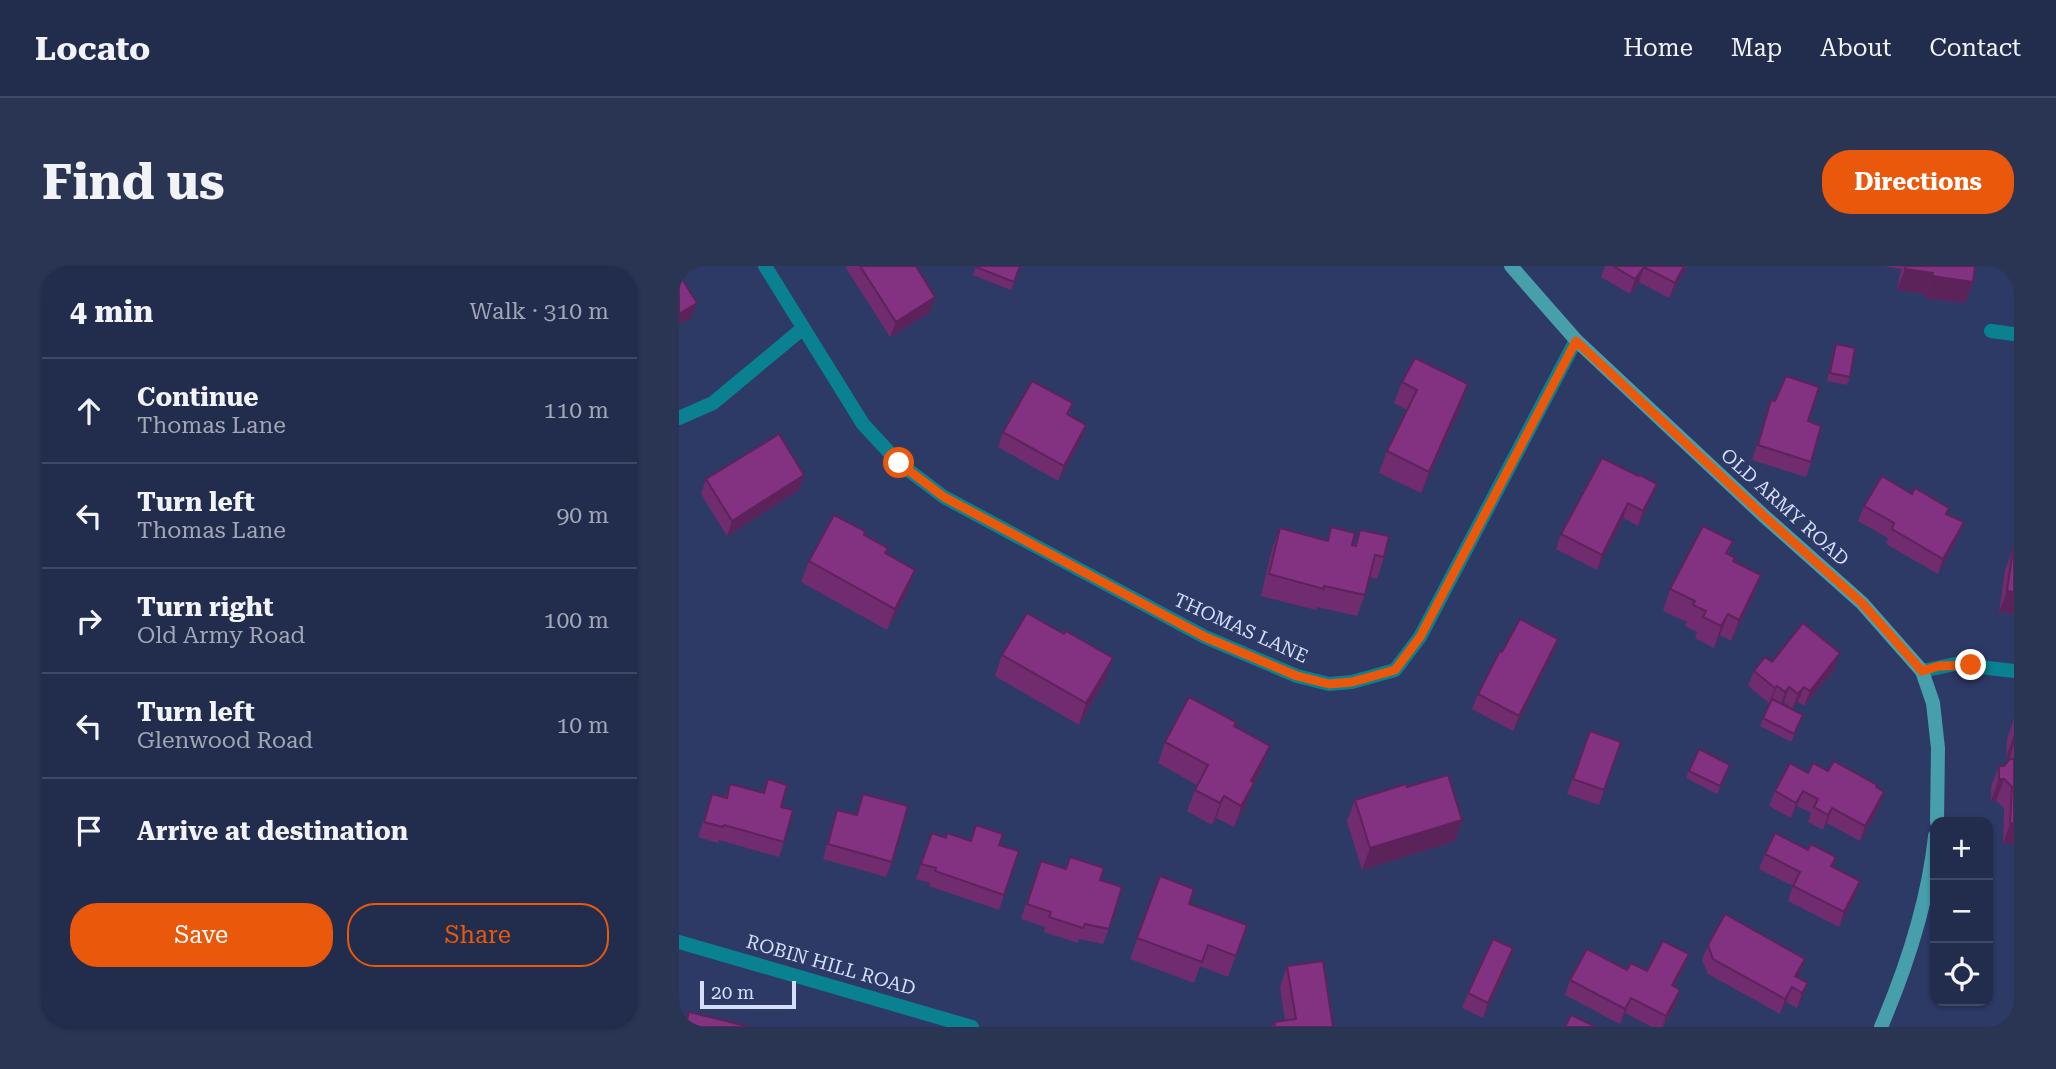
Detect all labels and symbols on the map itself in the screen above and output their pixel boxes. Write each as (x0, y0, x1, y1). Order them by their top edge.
street label: OLD ARMY ROAD (1716, 443, 1854, 571)
route start (883, 447, 914, 478)
street label: THOMAS LANE (1170, 588, 1312, 668)
route end (1955, 649, 1986, 680)
street label: ROBIN HILL ROAD (744, 930, 918, 1000)
scale bar (700, 978, 796, 1010)

